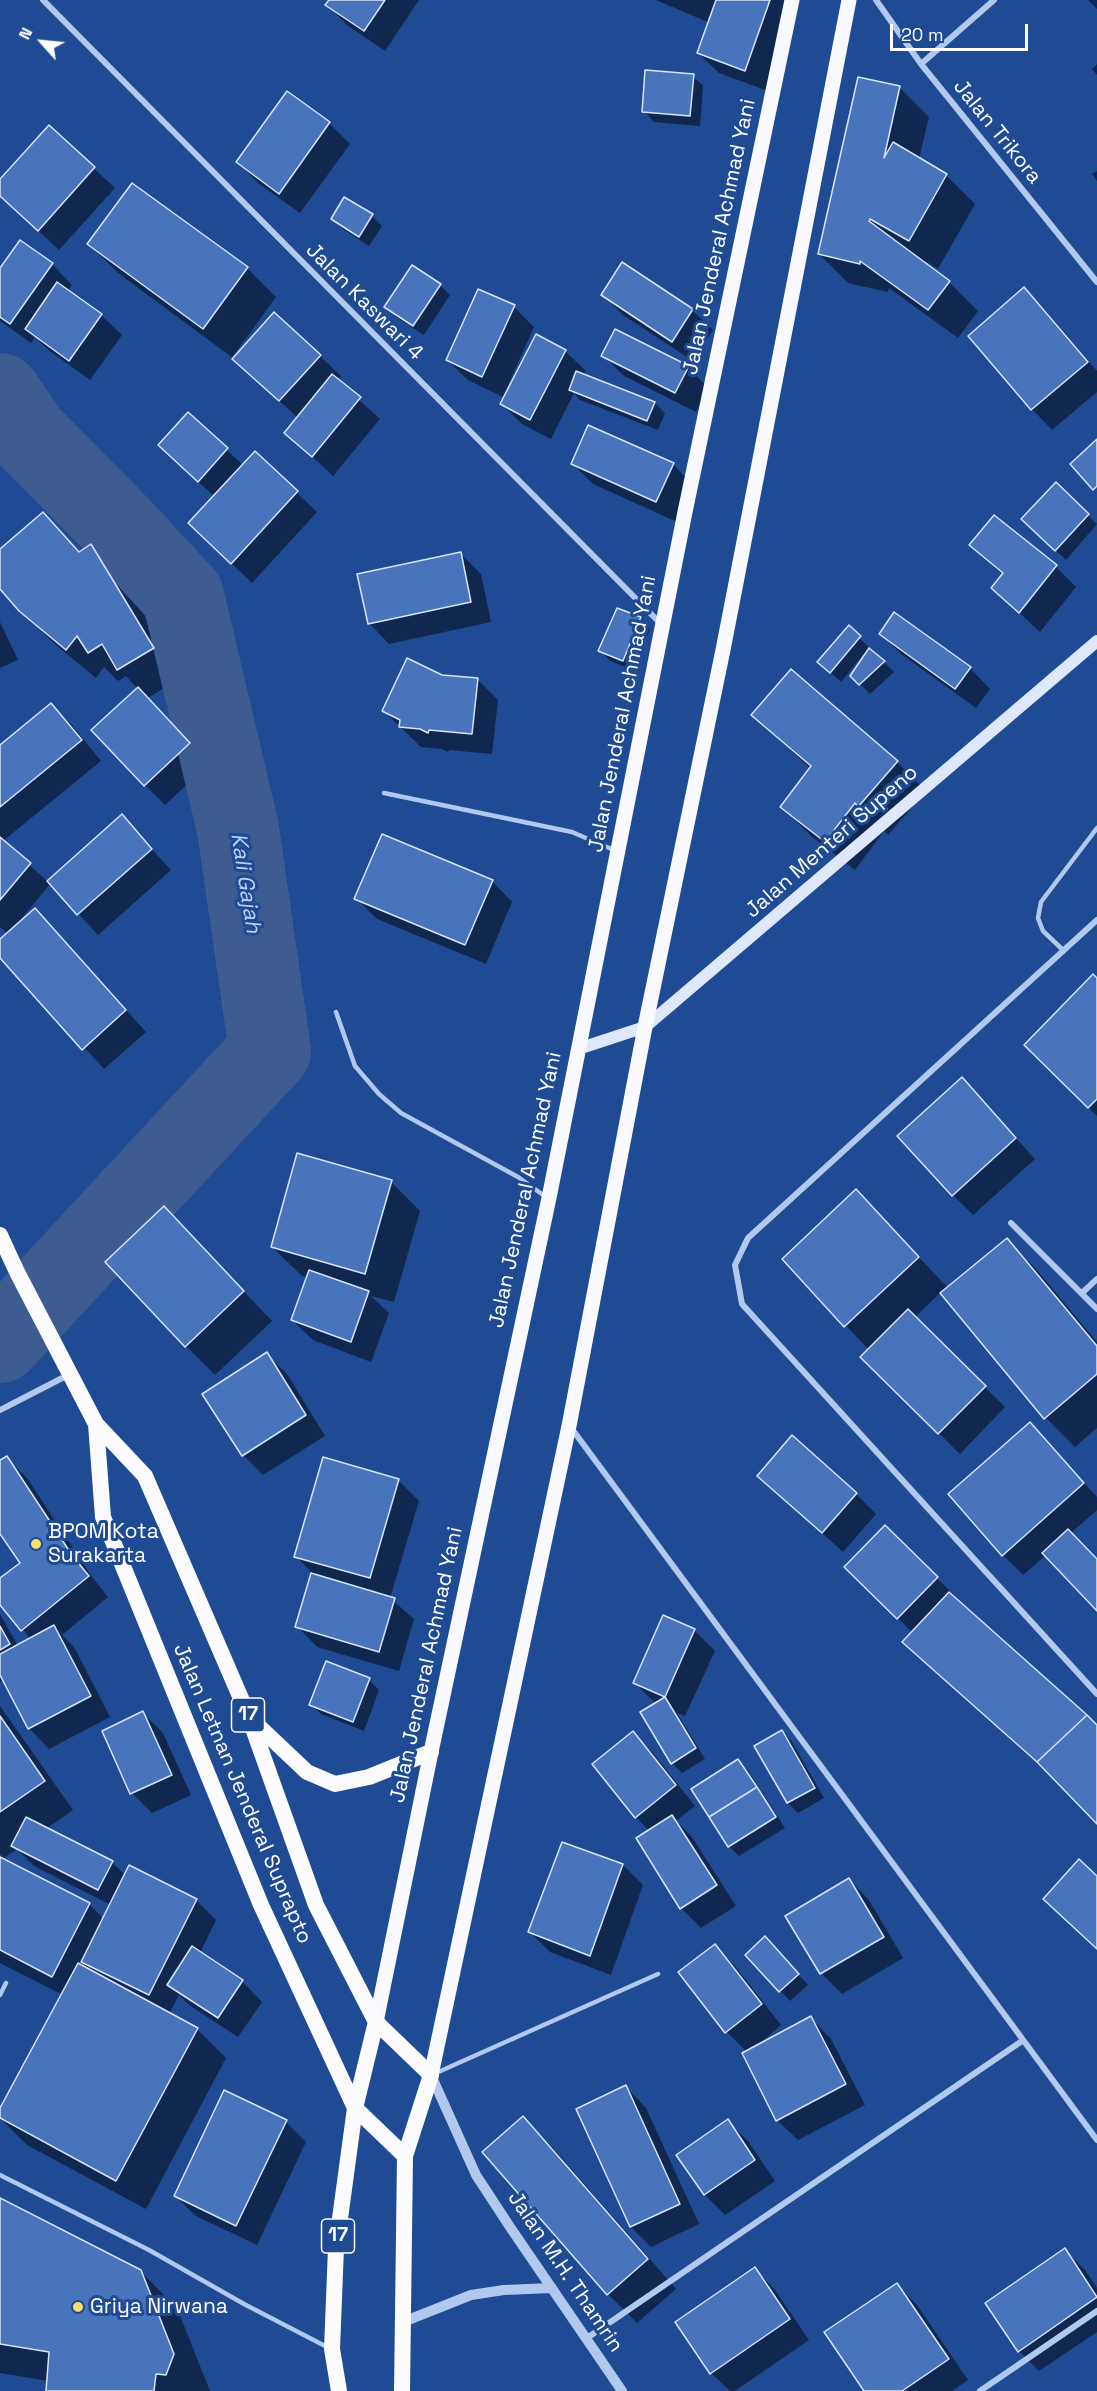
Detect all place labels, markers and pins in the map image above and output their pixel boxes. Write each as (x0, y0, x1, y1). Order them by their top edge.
place label: BPOM Kota Surakarta (48, 1519, 159, 1569)
marker: BPOM Kota Surakarta (29, 1537, 43, 1551)
place label: Griya Nirwana (90, 2294, 228, 2320)
marker: Griya Nirwana (71, 2300, 85, 2314)

